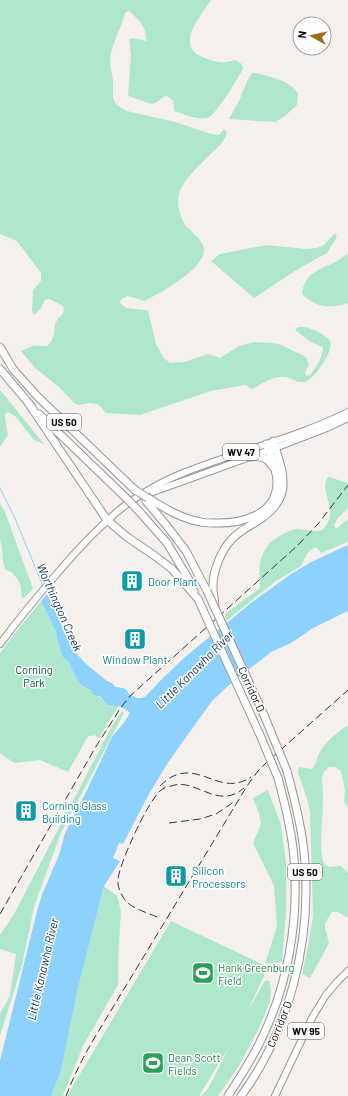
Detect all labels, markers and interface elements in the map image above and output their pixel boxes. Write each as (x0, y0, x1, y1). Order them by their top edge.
north arrow (292, 16, 332, 56)
text: N (295, 30, 309, 39)
road number: US 50 (47, 414, 81, 430)
road number: WV 47 (223, 444, 259, 460)
water label: Worthington Creek (34, 561, 86, 653)
building icon: Door Plant (119, 568, 145, 594)
place label: Door Plant (148, 575, 198, 588)
building icon: Window Plant (122, 626, 148, 652)
water label: Little Kanawha River (152, 627, 236, 711)
place label: Window Plant (103, 653, 167, 666)
park label: Corning Park (15, 663, 53, 689)
street label: Corridor D (236, 664, 268, 714)
building icon: Corning Glass Building (13, 798, 39, 824)
place label: Corning Glass Building (42, 799, 107, 825)
building icon: Silicon Processors (163, 863, 189, 889)
place label: Silicon Processors (192, 864, 246, 890)
road number: US 50 (288, 864, 322, 880)
water label: Little Kanawha River (23, 916, 61, 1021)
sports icon: Hank Greenburg Field (190, 960, 216, 986)
place label: Hank Greenburg Field (218, 961, 295, 987)
street label: Corridor D (264, 999, 294, 1049)
road number: WV 95 (288, 1023, 324, 1039)
sports icon: Dean Scott Fields (140, 1050, 166, 1076)
place label: Dean Scott Fields (168, 1051, 220, 1077)

